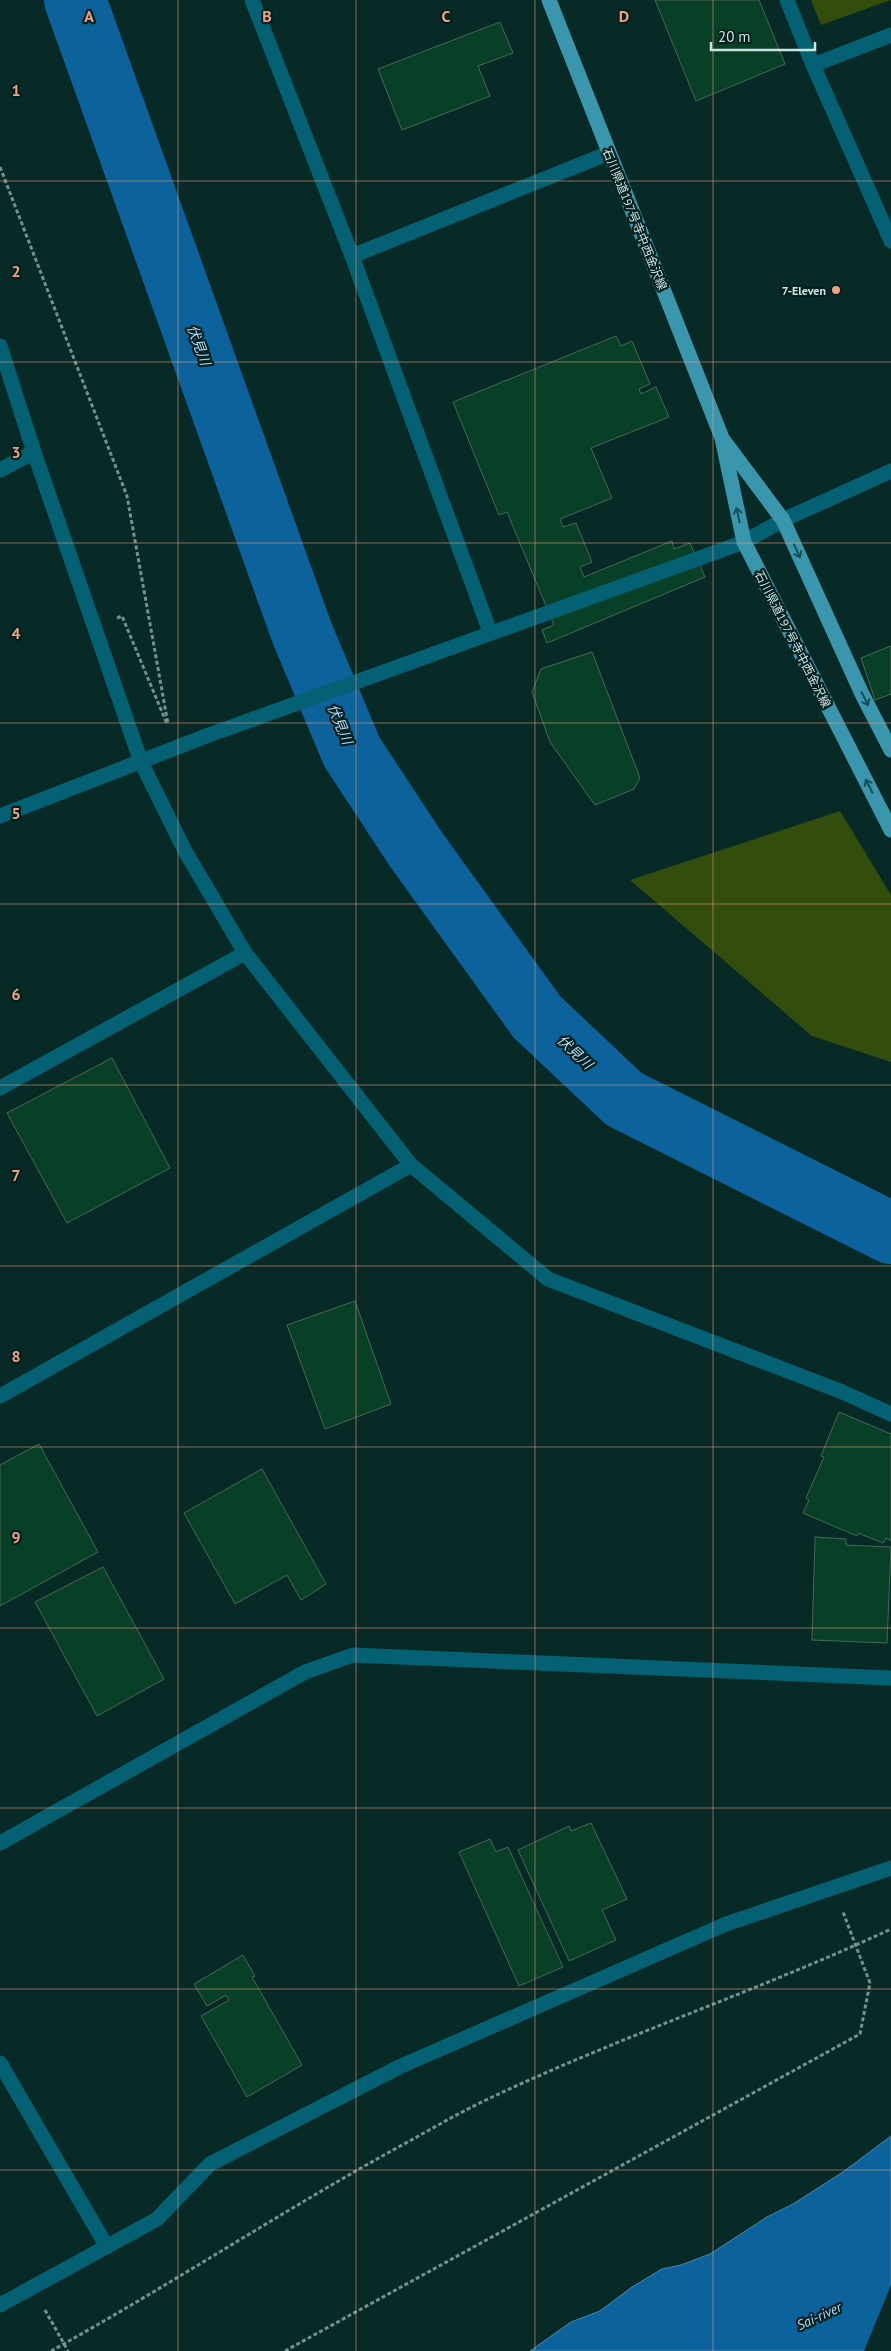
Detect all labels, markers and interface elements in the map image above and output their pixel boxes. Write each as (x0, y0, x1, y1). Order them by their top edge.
text: A (84, 6, 94, 26)
text: B (262, 6, 272, 26)
text: C (442, 6, 451, 26)
text: D (619, 6, 629, 26)
scale bar (711, 20, 815, 52)
text: 20 m (718, 27, 751, 46)
text: 1 (11, 80, 21, 100)
street label: 石川県道197号寺中西金沢線 (600, 146, 670, 292)
text: 2 (11, 261, 21, 281)
place label: 7-Eleven (782, 283, 826, 298)
marker: 7-Eleven (830, 284, 842, 296)
water label: 伏見川 (183, 322, 215, 370)
text: 3 (11, 442, 21, 462)
one-way arrow (733, 507, 742, 523)
one-way arrow (793, 543, 803, 558)
street label: 石川県道197号寺中西金沢線 (752, 568, 834, 710)
text: 4 (11, 623, 21, 643)
one-way arrow (861, 691, 870, 706)
water label: 伏見川 (324, 701, 357, 749)
one-way arrow (864, 779, 874, 794)
text: 5 (11, 803, 21, 823)
text: 6 (11, 984, 21, 1004)
water label: 伏見川 (554, 1031, 598, 1074)
text: 7 (11, 1165, 21, 1185)
text: 8 (11, 1346, 21, 1366)
text: 9 (11, 1527, 21, 1547)
water label: Sai-river (794, 2297, 846, 2334)

